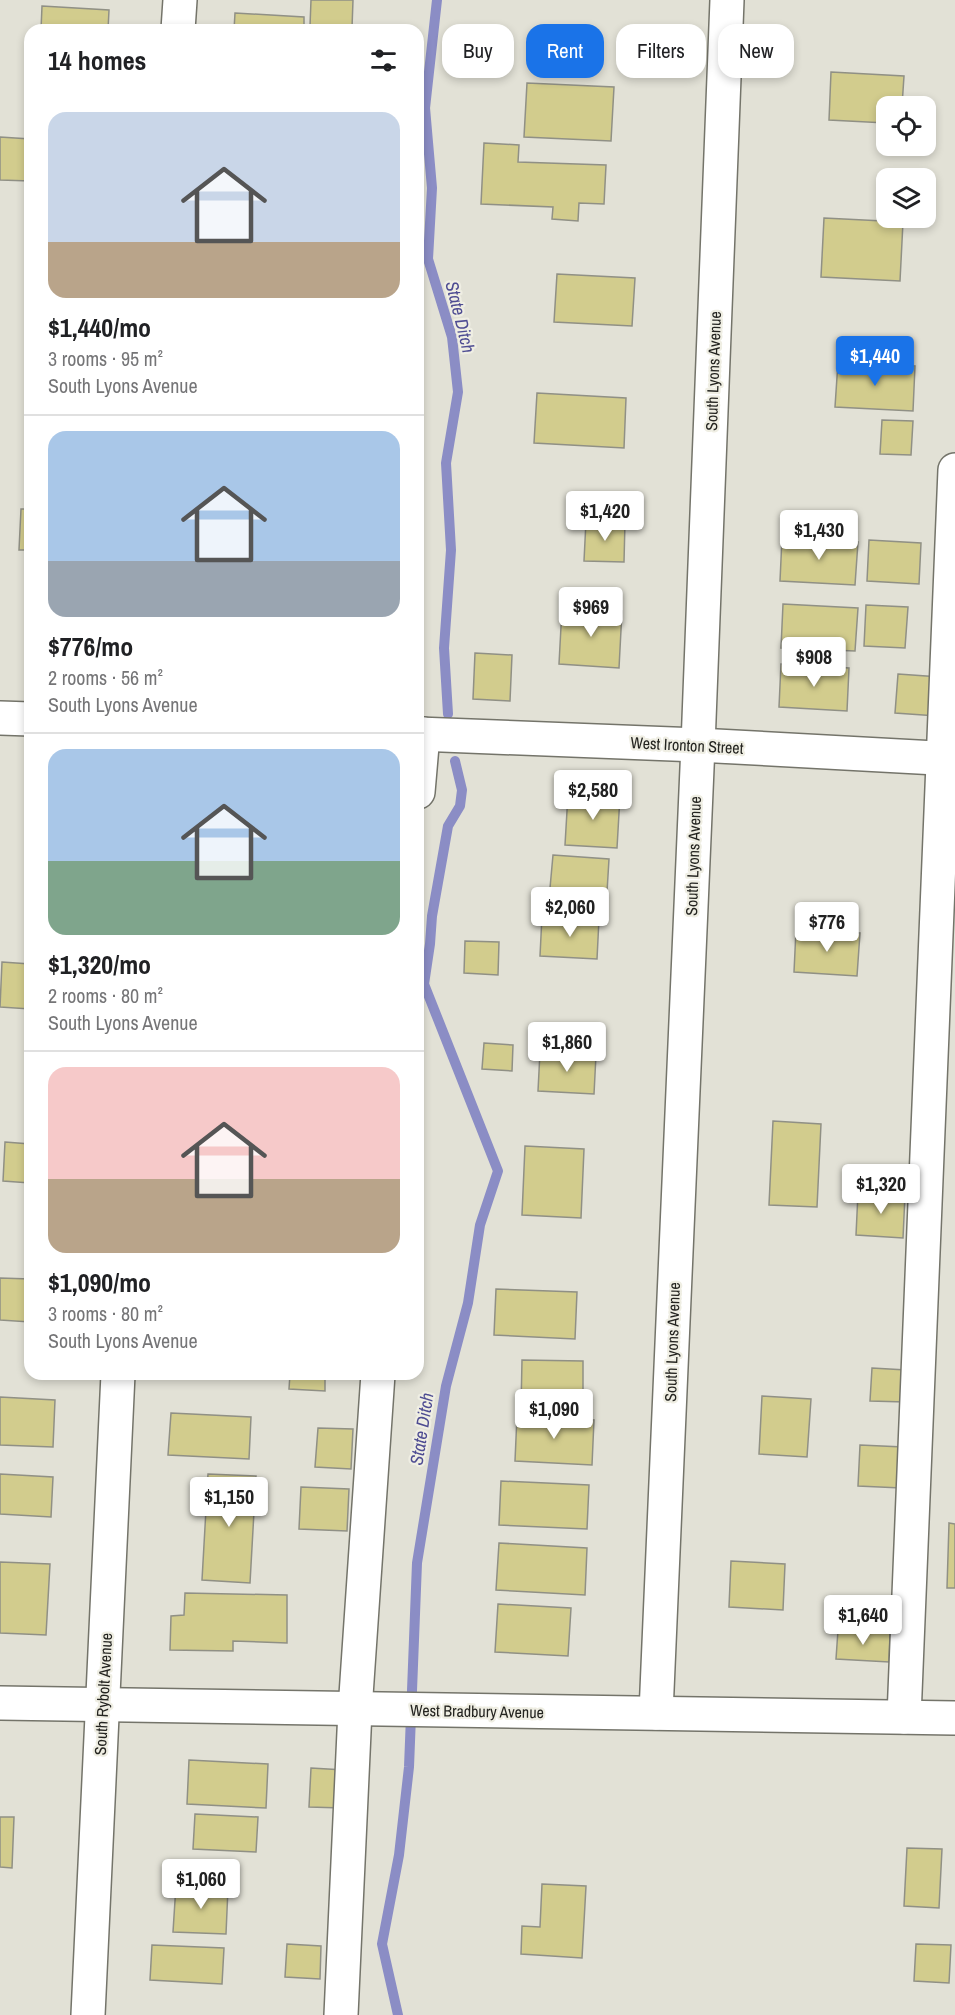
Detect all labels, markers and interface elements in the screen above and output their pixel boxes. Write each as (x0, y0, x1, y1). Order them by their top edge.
chip: Buy (442, 24, 514, 78)
chip: Rent (526, 24, 604, 78)
chip: Filters (616, 24, 706, 78)
chip: New (718, 24, 794, 78)
text: 14 homes (48, 43, 146, 78)
icon: filters (367, 44, 400, 77)
map controls (876, 96, 936, 228)
button: locate (876, 96, 936, 156)
icon: home (170, 151, 278, 259)
button: layers (876, 168, 936, 228)
water label: State Ditch (440, 278, 481, 355)
text: $1,440/mo (48, 310, 151, 345)
street label: South Lyons Avenue (700, 311, 726, 431)
pin: $1,440 (826, 336, 924, 387)
text: $1,440 (850, 342, 900, 369)
text: 3 rooms · 95 m² (48, 345, 163, 372)
text: South Lyons Avenue (48, 372, 198, 399)
icon: home (170, 470, 278, 578)
pin: $1,420 (556, 491, 654, 542)
text: $1,420 (580, 497, 630, 524)
pin: $1,430 (770, 510, 868, 561)
text: $1,430 (794, 516, 844, 543)
pin: $969 (555, 587, 627, 638)
text: $969 (573, 593, 609, 620)
text: $776/mo (48, 629, 133, 664)
pin: $908 (778, 637, 850, 688)
text: $908 (796, 643, 832, 670)
text: 2 rooms · 56 m² (48, 664, 163, 691)
text: South Lyons Avenue (48, 691, 198, 718)
street label: West Ironton Street (630, 731, 744, 759)
pin: $2,580 (544, 770, 642, 821)
text: $2,580 (568, 776, 618, 803)
icon: home (170, 788, 278, 896)
street label: South Lyons Avenue (680, 796, 706, 916)
pin: $2,060 (521, 887, 619, 938)
text: $2,060 (545, 893, 595, 920)
pin: $776 (791, 902, 863, 953)
text: $776 (809, 908, 845, 935)
text: $1,320/mo (48, 947, 151, 982)
text: 2 rooms · 80 m² (48, 982, 163, 1009)
text: South Lyons Avenue (48, 1009, 198, 1036)
pin: $1,860 (518, 1022, 616, 1073)
text: $1,860 (542, 1028, 592, 1055)
icon: home (170, 1106, 278, 1214)
pin: $1,320 (832, 1164, 930, 1215)
text: $1,320 (856, 1170, 906, 1197)
text: $1,090/mo (48, 1265, 151, 1300)
street label: South Lyons Avenue (659, 1282, 685, 1402)
text: 3 rooms · 80 m² (48, 1300, 163, 1327)
text: South Lyons Avenue (48, 1327, 198, 1354)
pin: $1,090 (505, 1389, 603, 1440)
water label: State Ditch (403, 1391, 440, 1467)
text: $1,090 (529, 1395, 579, 1422)
pin: $1,150 (180, 1477, 278, 1528)
text: $1,150 (204, 1483, 254, 1510)
pin: $1,640 (814, 1595, 912, 1646)
text: $1,640 (838, 1601, 888, 1628)
street label: South Rybolt Avenue (89, 1632, 117, 1756)
street label: West Bradbury Avenue (410, 1699, 544, 1723)
pin: $1,060 (152, 1859, 250, 1910)
text: $1,060 (176, 1865, 226, 1892)

